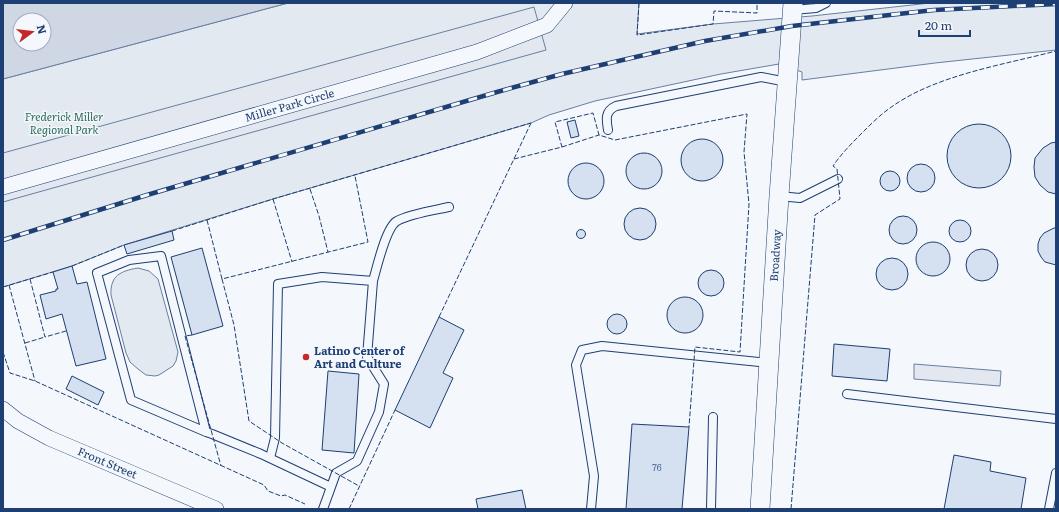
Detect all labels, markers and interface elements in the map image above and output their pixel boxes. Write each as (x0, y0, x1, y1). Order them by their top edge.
north arrow (12, 12, 52, 52)
scale bar (919, 12, 970, 38)
text: 20 m (925, 16, 952, 34)
text: N (34, 23, 52, 36)
street label: Miller Park Circle (243, 84, 336, 125)
park label: Frederick Miller Regional Park (25, 108, 103, 137)
street label: Broadway (765, 228, 784, 282)
place label: Latino Center of Art and Culture (314, 342, 406, 371)
marker: Latino Center of Art and Culture (301, 352, 311, 362)
street label: Front Street (76, 442, 140, 482)
house number: 76 (652, 460, 662, 474)

